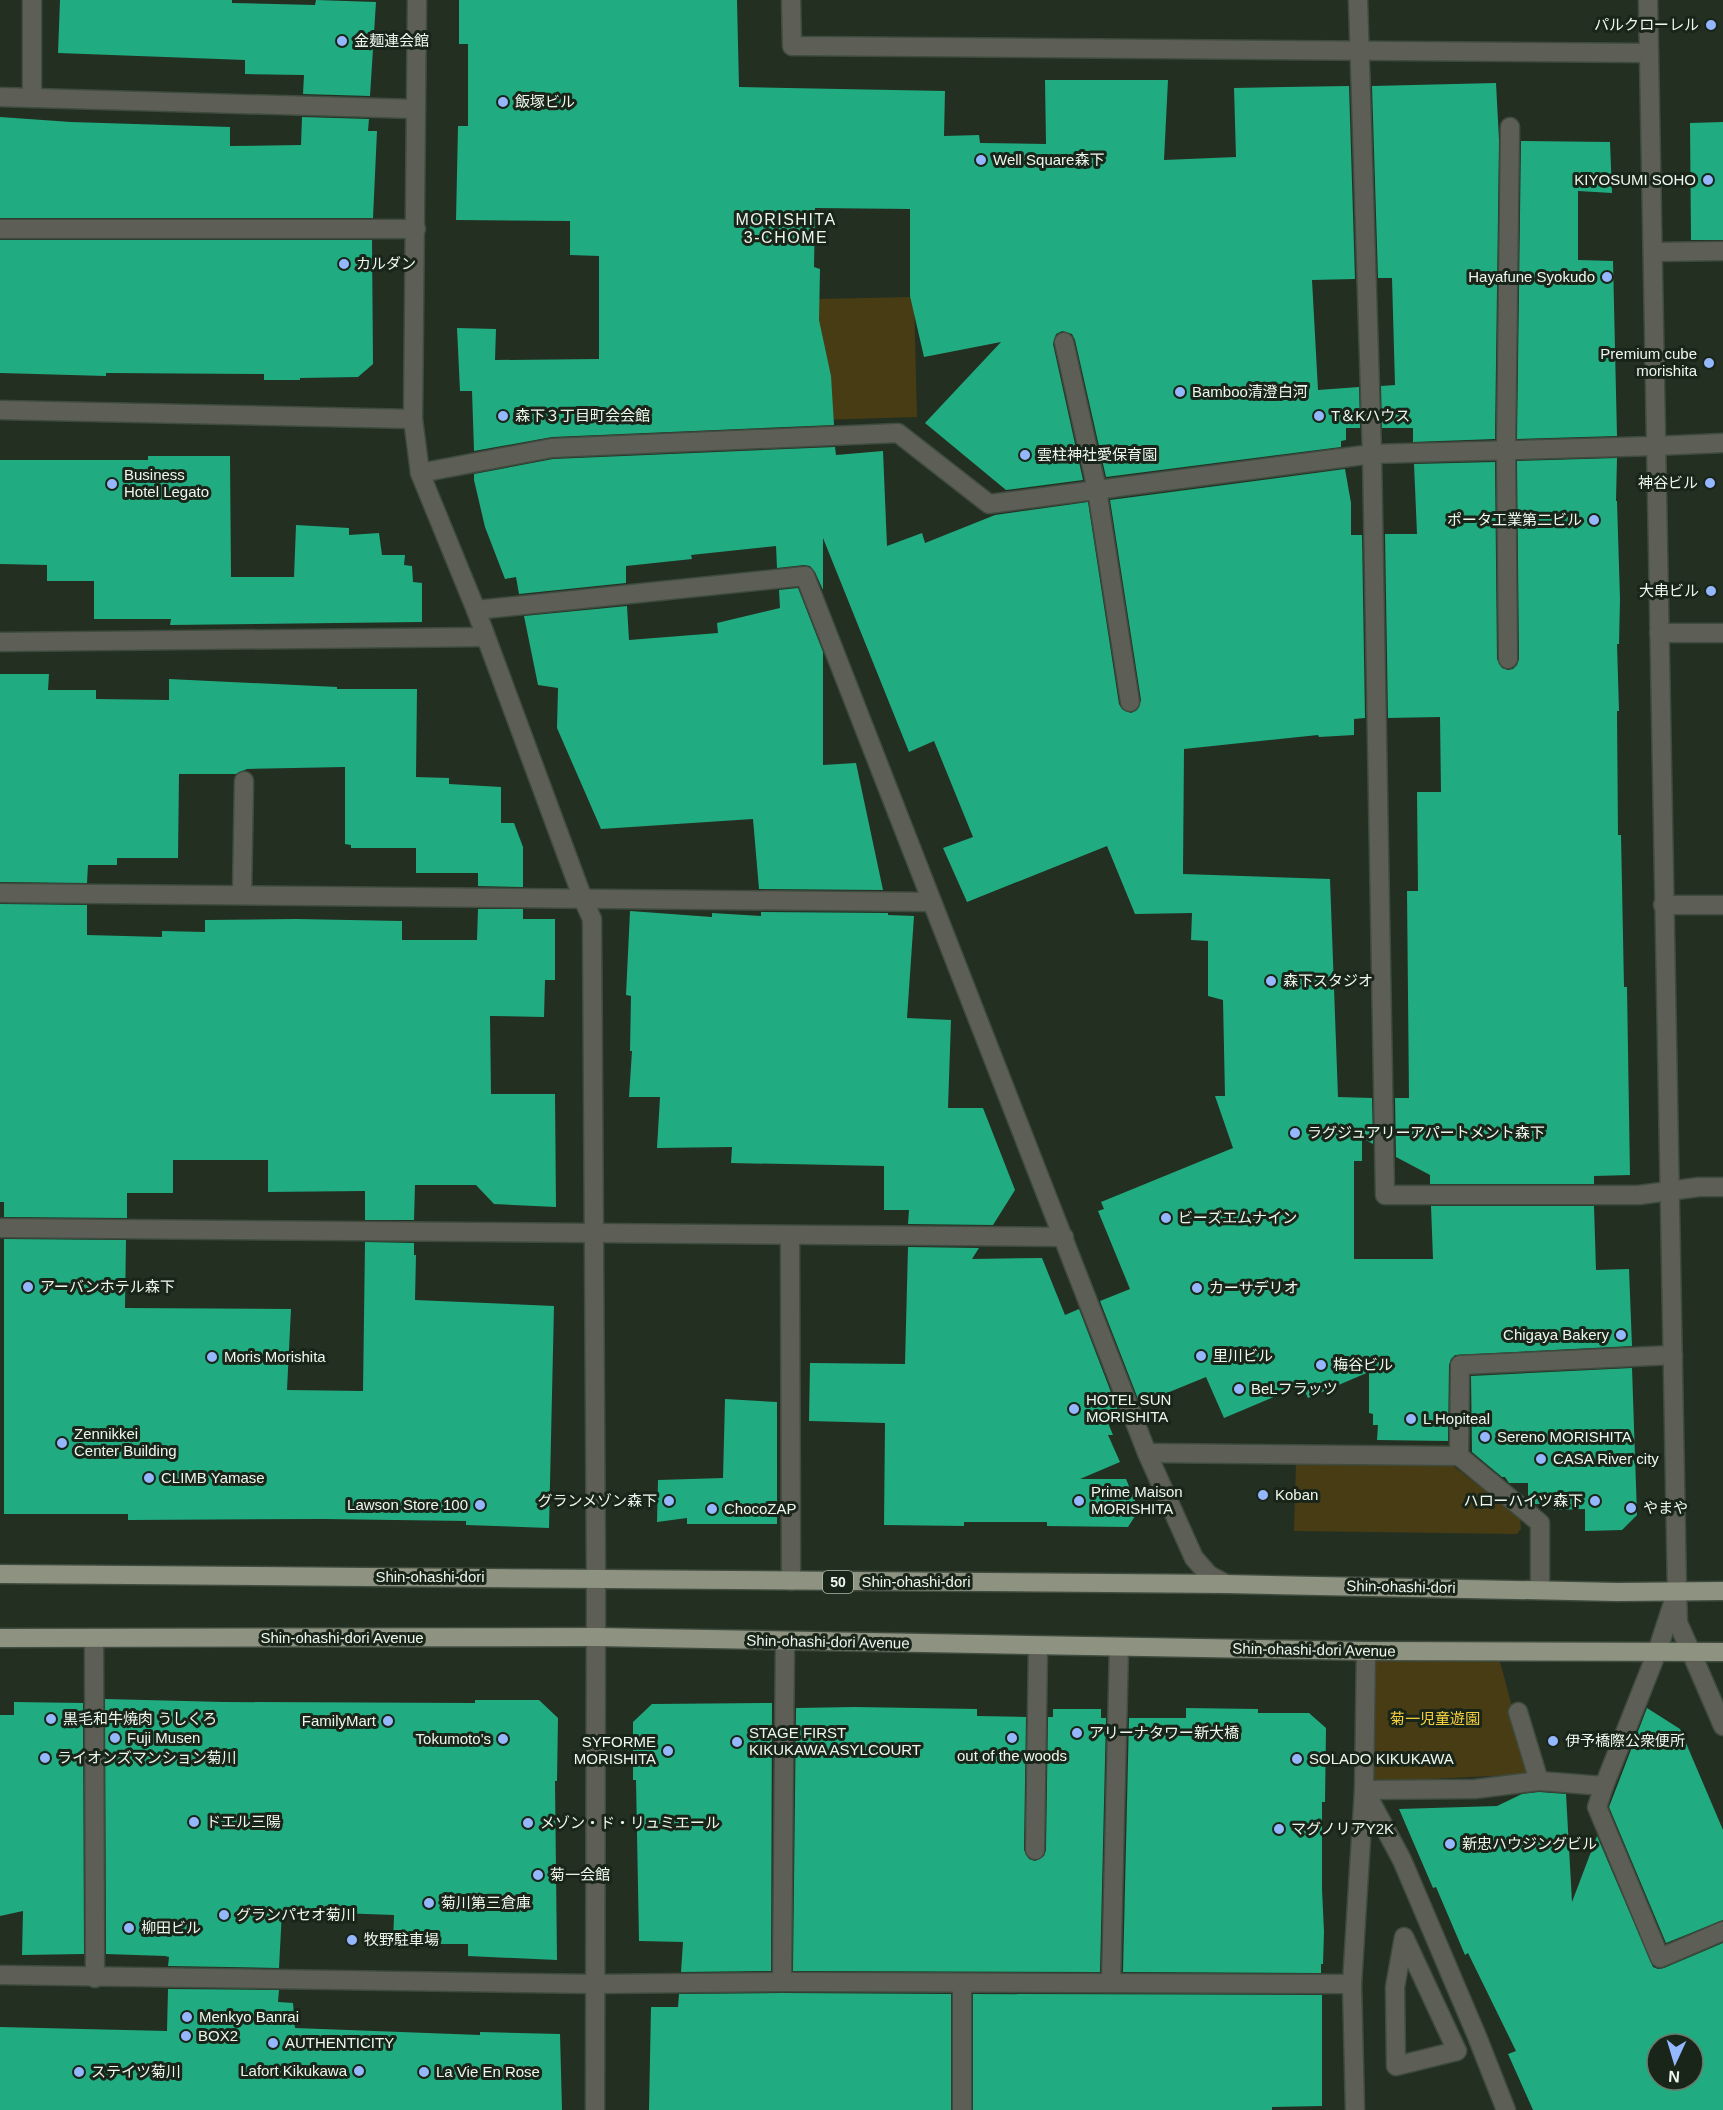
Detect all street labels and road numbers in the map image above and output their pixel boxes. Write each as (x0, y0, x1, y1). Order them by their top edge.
street label: Shin-ohashi-dori (375, 1568, 485, 1585)
road number: 50 (823, 1571, 853, 1593)
street label: Shin-ohashi-dori (861, 1573, 971, 1590)
street label: Shin-ohashi-dori (1346, 1577, 1456, 1596)
street label: Shin-ohashi-dori Avenue (260, 1629, 424, 1646)
street label: Shin-ohashi-dori Avenue (746, 1632, 910, 1651)
street label: Shin-ohashi-dori Avenue (1232, 1640, 1396, 1659)

